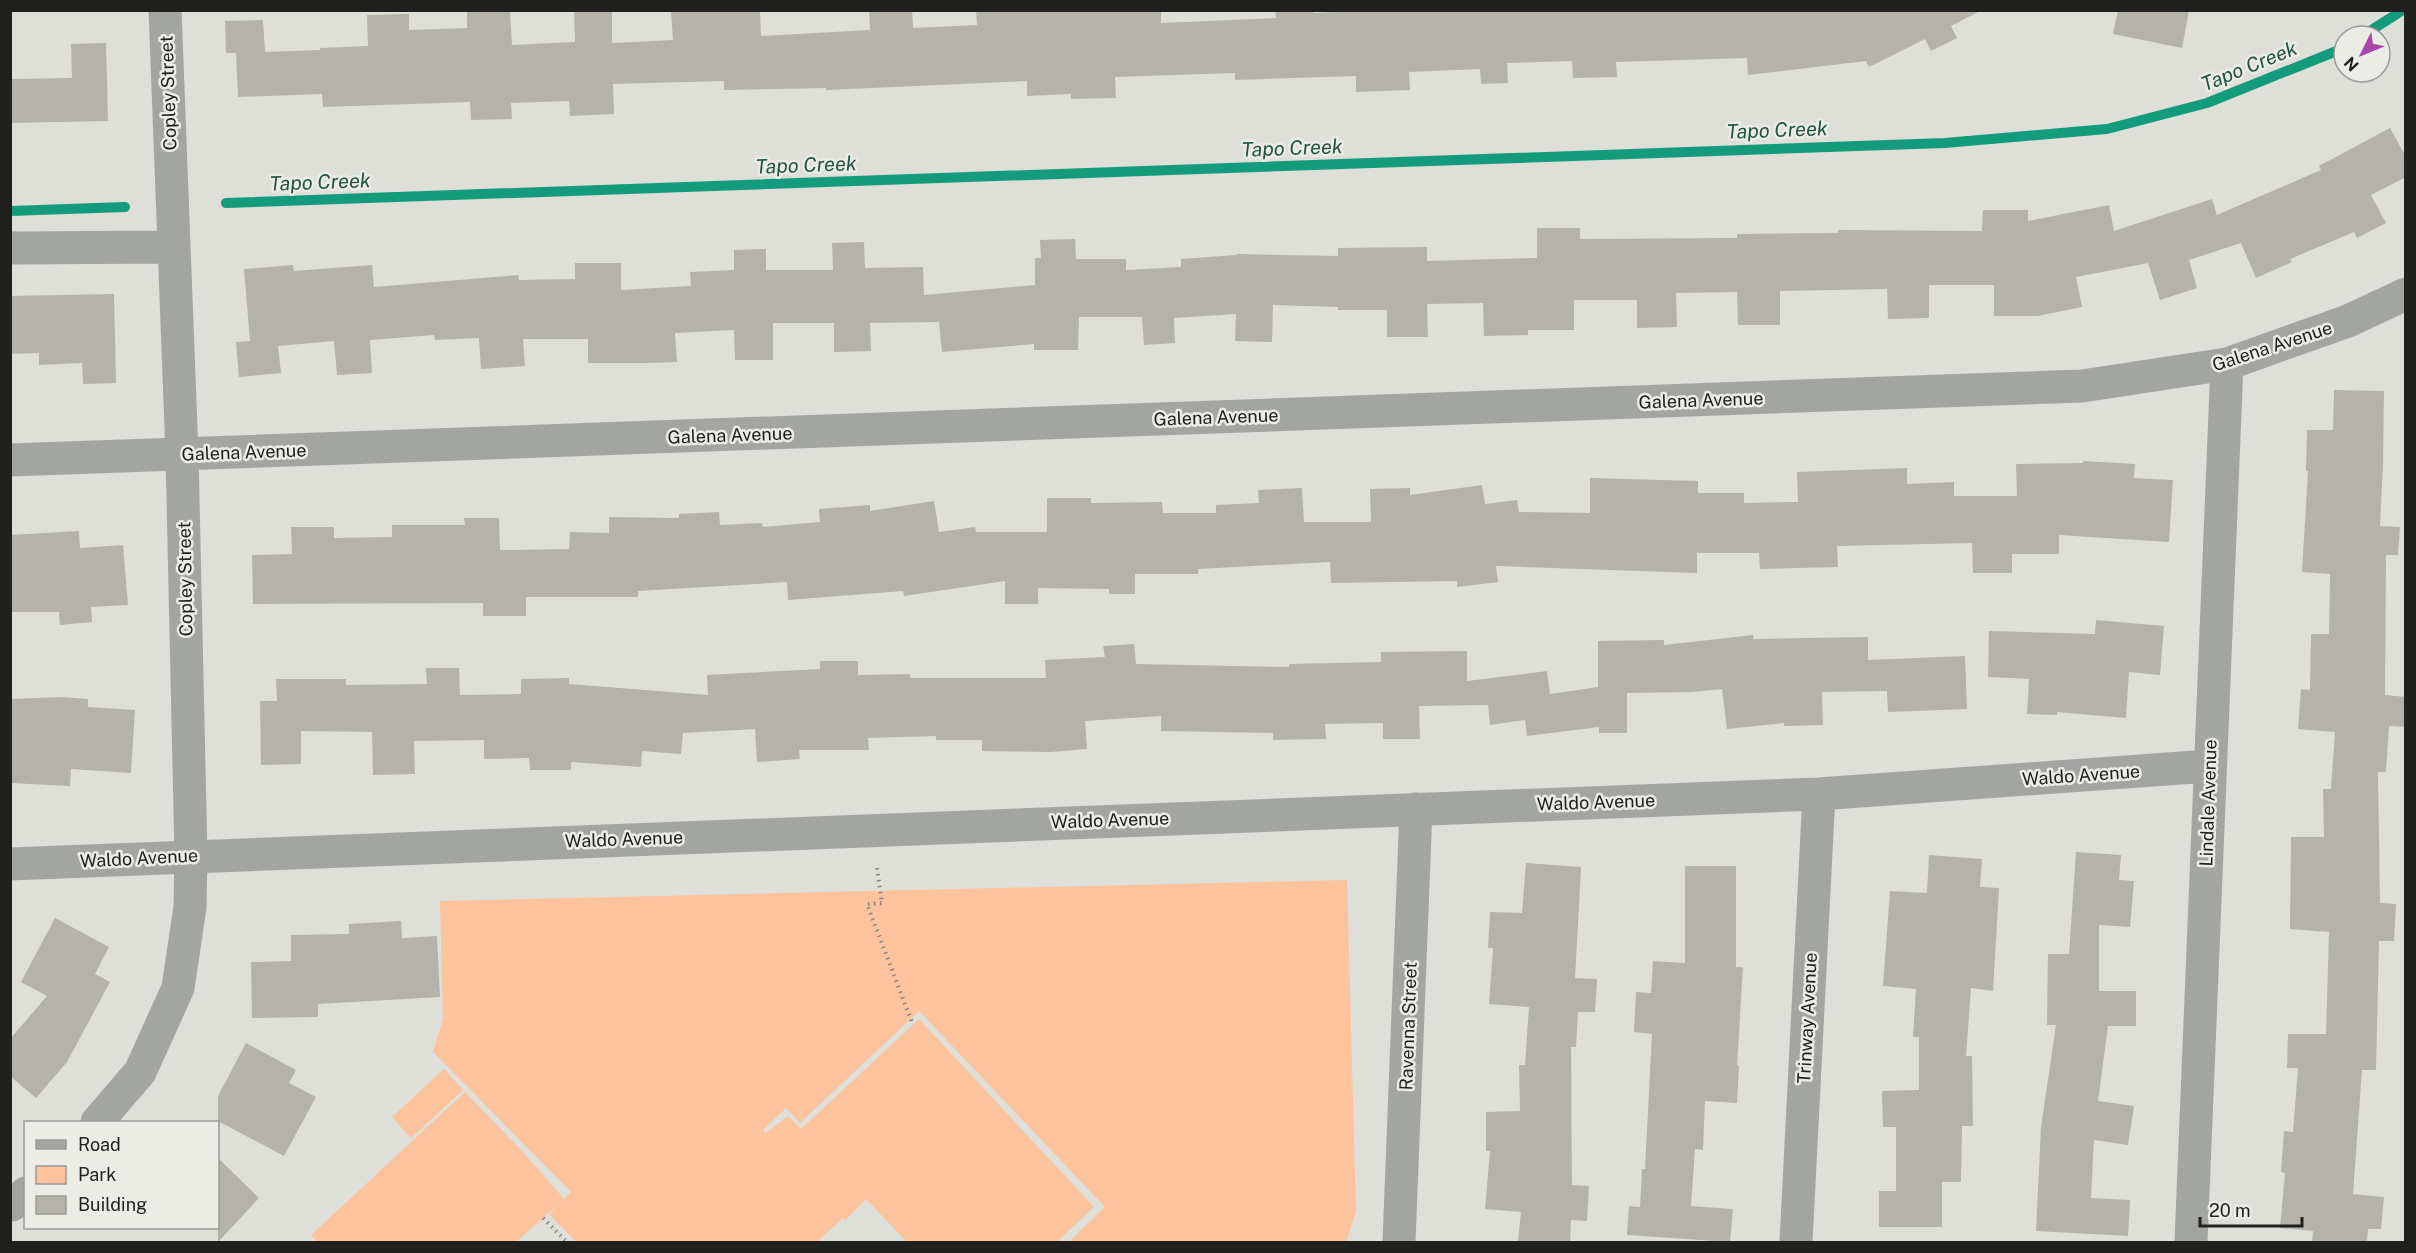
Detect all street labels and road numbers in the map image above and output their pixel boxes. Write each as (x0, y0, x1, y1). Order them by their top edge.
street label: Copley Street (156, 35, 180, 151)
street label: Galena Avenue (2209, 317, 2335, 375)
street label: Galena Avenue (1638, 387, 1764, 413)
street label: Galena Avenue (1153, 404, 1279, 430)
street label: Galena Avenue (667, 422, 793, 448)
street label: Galena Avenue (181, 439, 307, 465)
street label: Copley Street (173, 521, 197, 637)
street label: Lindale Avenue (2195, 739, 2221, 867)
street label: Waldo Avenue (2021, 760, 2141, 790)
street label: Waldo Avenue (1537, 789, 1655, 815)
street label: Waldo Avenue (1051, 807, 1169, 833)
street label: Waldo Avenue (565, 826, 683, 852)
street label: Waldo Avenue (79, 844, 199, 872)
street label: Trinway Avenue (1793, 952, 1821, 1084)
street label: Ravenna Street (1395, 961, 1421, 1091)

